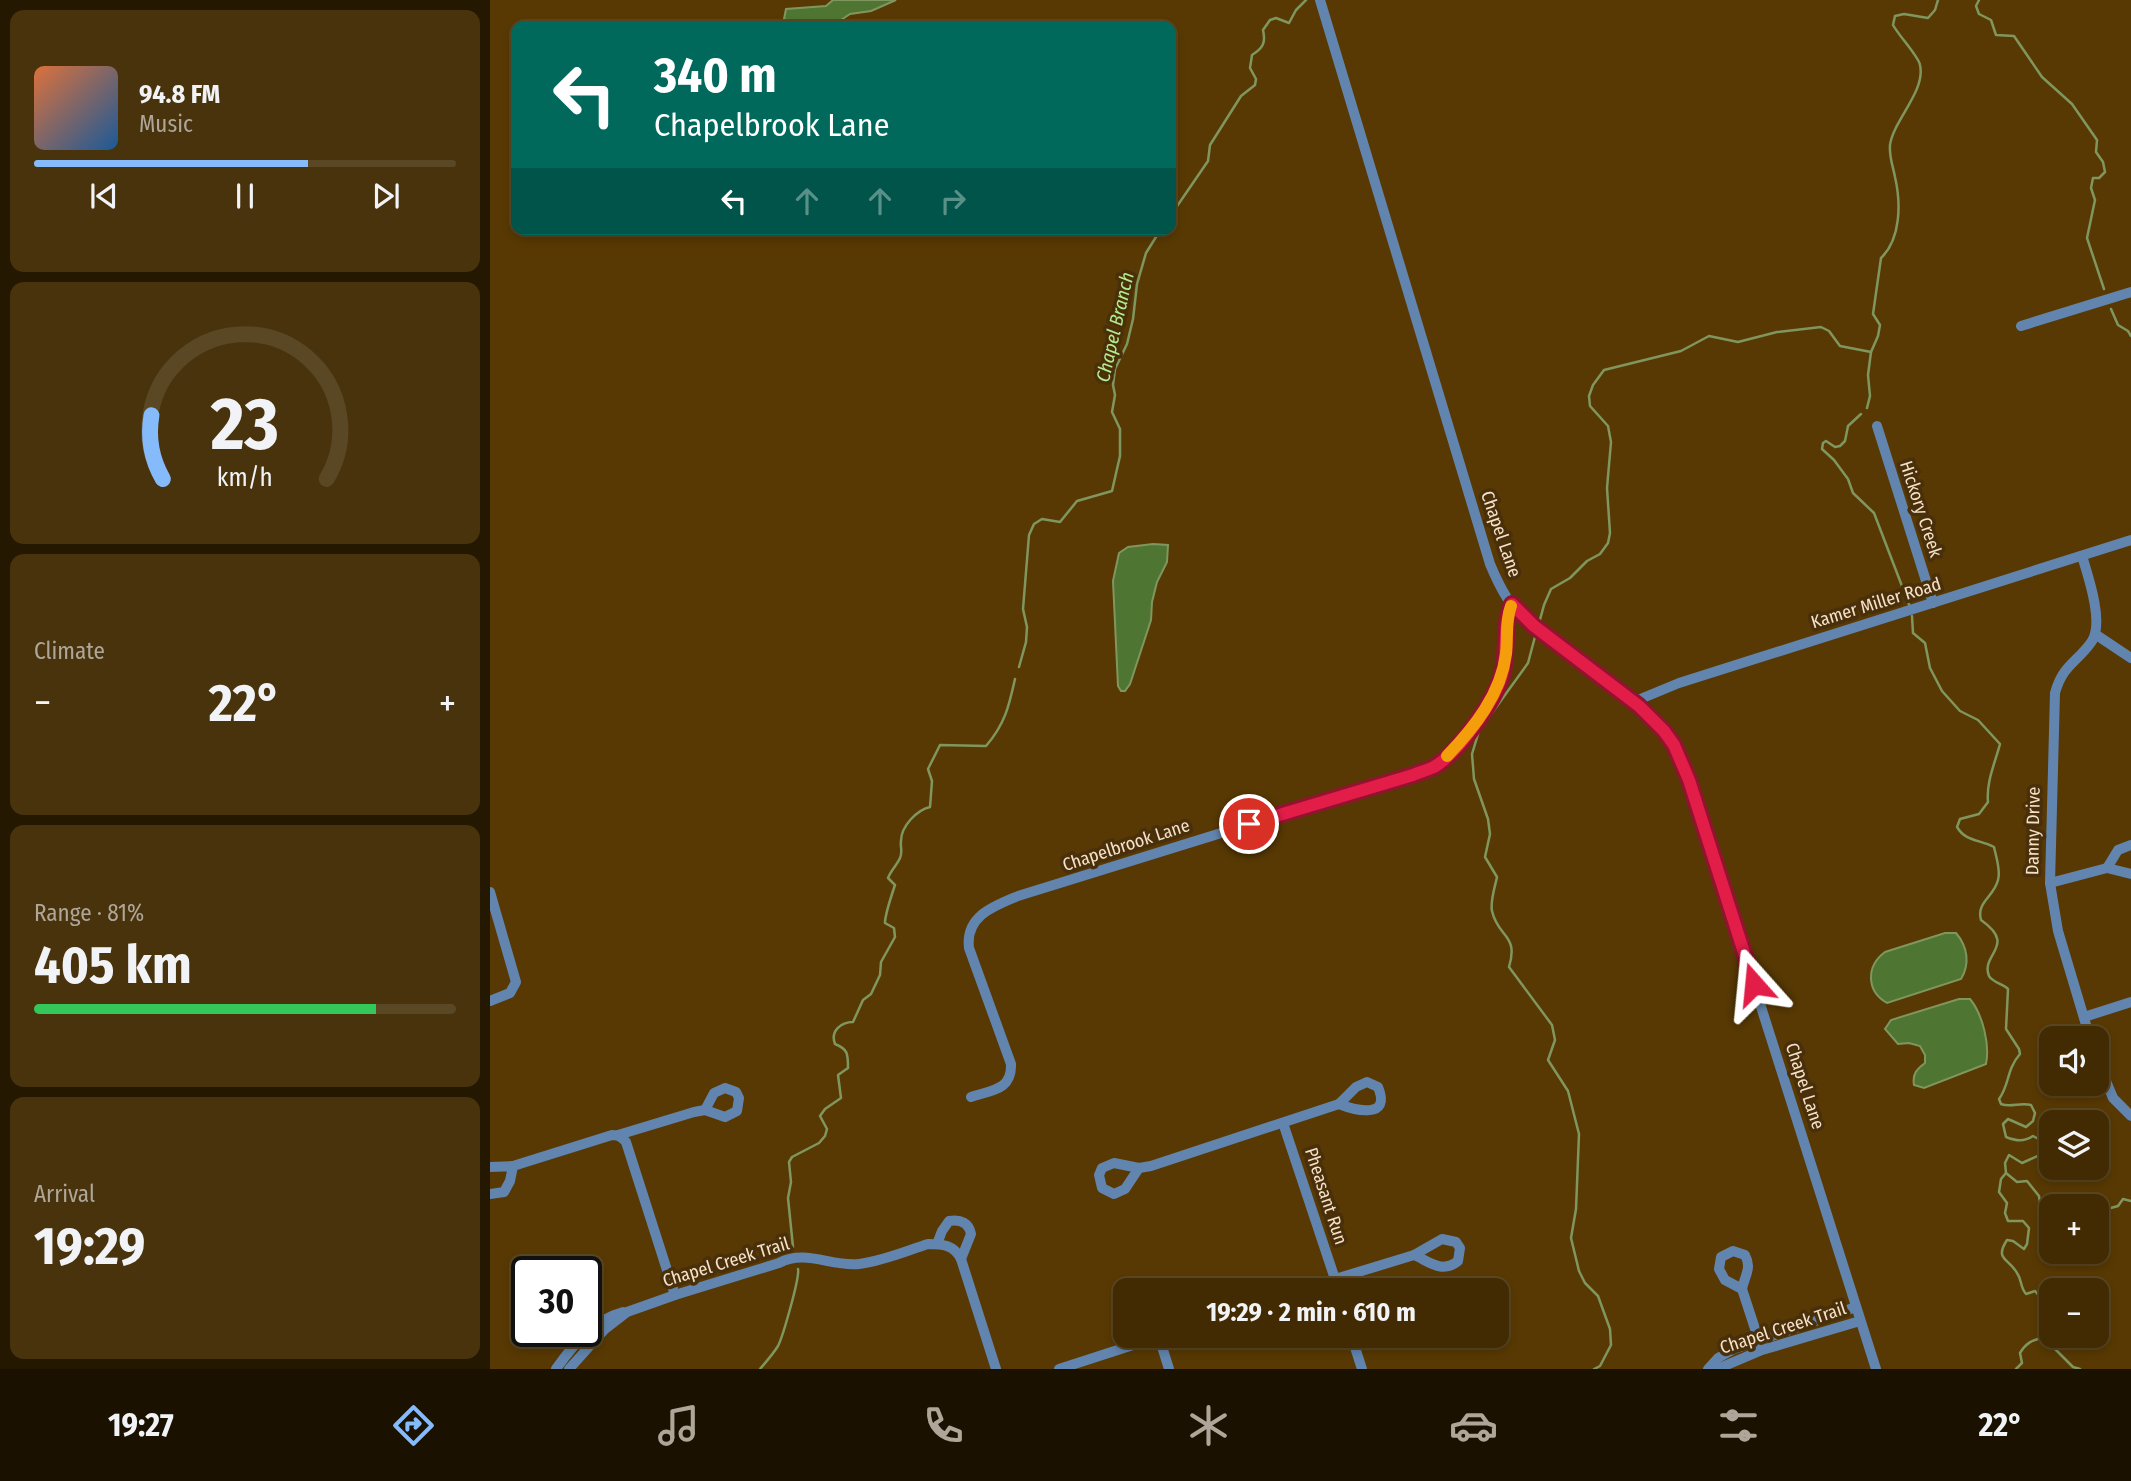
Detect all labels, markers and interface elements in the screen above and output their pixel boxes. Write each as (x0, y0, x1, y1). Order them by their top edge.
text: 340 m (654, 46, 777, 105)
icon: left (539, 49, 630, 140)
text: 94.8 FM (139, 79, 220, 110)
text: Chapelbrook Lane (654, 106, 889, 144)
text: Music (139, 110, 193, 138)
icon: previous (85, 177, 123, 215)
icon: pause (226, 177, 264, 215)
icon: next (367, 177, 405, 215)
icon: left (715, 182, 753, 220)
icon: ahead (788, 182, 826, 220)
icon: ahead (861, 182, 899, 220)
icon: right (934, 182, 972, 220)
water label: Chapel Branch (1091, 270, 1139, 384)
text: 23 (210, 381, 279, 468)
street label: Hickory Creek (1895, 458, 1947, 561)
text: km/h (217, 462, 273, 492)
street label: Chapel Lane (1476, 488, 1526, 580)
street label: Kamer Miller Road (1808, 573, 1944, 633)
text: Climate (34, 637, 105, 665)
text: 22° (209, 672, 281, 735)
text: − (34, 680, 51, 726)
text: + (439, 680, 456, 726)
street label: Danny Drive (2021, 787, 2045, 875)
pin (1219, 794, 1279, 854)
icon: arrive (1230, 805, 1268, 843)
street label: Chapelbrook Lane (1060, 814, 1192, 876)
text: Range · 81% (34, 899, 144, 927)
text: 405 km (34, 934, 192, 997)
position arrow (1717, 947, 1791, 1021)
map controls (2039, 1026, 2109, 1348)
button: sound (2039, 1026, 2109, 1096)
street label: Chapel Lane (1781, 1040, 1829, 1132)
button: layers (2039, 1110, 2109, 1180)
street label: Pheasant Run (1300, 1145, 1352, 1247)
text: Arrival (34, 1180, 95, 1208)
button: + (2039, 1194, 2109, 1264)
text: 19:29 (34, 1215, 146, 1278)
street label: Chapel Creek Trail (660, 1232, 792, 1292)
speed limit sign: 30 (511, 1256, 602, 1347)
button: − (2039, 1278, 2109, 1348)
text: 19:29 · 2 min · 610 m (1206, 1297, 1416, 1328)
street label: Chapel Creek Trail (1717, 1297, 1849, 1359)
icon: directions (389, 1401, 438, 1450)
icon: music (654, 1401, 703, 1450)
icon: phone (919, 1401, 968, 1450)
icon: climate (1184, 1401, 1233, 1450)
icon: car (1449, 1401, 1498, 1450)
icon: filters (1714, 1401, 1763, 1450)
text: 19:27 (108, 1406, 174, 1444)
text: 22° (1978, 1406, 2023, 1444)

